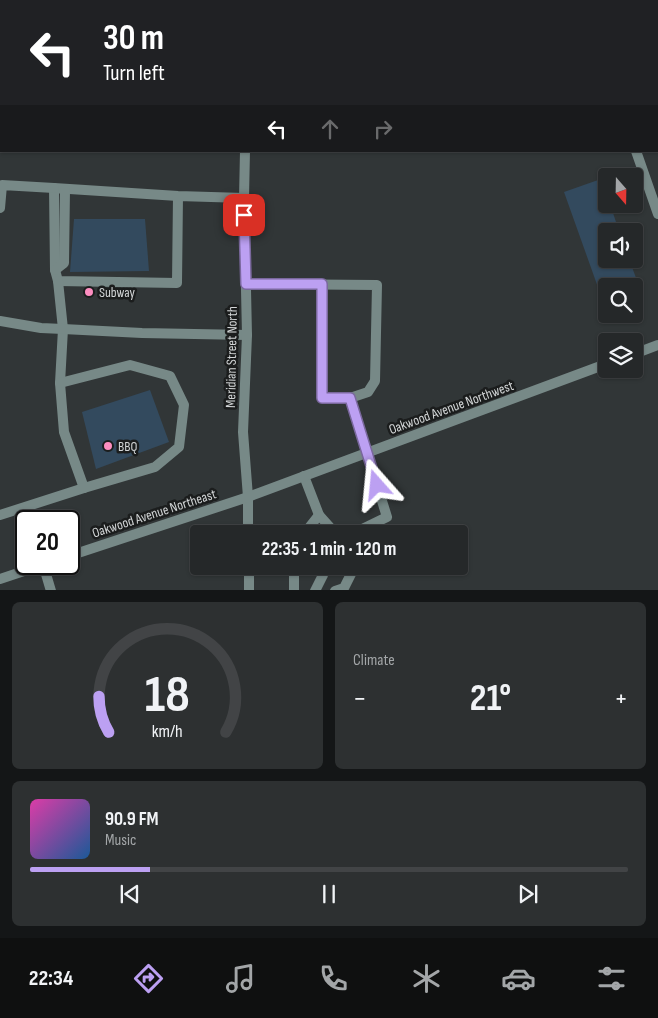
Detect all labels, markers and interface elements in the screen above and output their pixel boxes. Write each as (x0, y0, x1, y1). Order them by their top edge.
text: 30 m (103, 17, 164, 60)
icon: left (20, 20, 85, 85)
text: Turn left (103, 60, 165, 87)
icon: left (263, 115, 291, 143)
icon: ahead (316, 115, 344, 143)
icon: right (369, 115, 397, 143)
north arrow (598, 168, 642, 212)
map controls (598, 168, 643, 378)
pin (223, 194, 265, 236)
icon: arrive (230, 201, 258, 229)
button: sound (598, 223, 643, 268)
button: search (598, 278, 643, 323)
place label: Subway (99, 284, 136, 301)
marker: Subway (83, 286, 95, 298)
street label: Meridian Street North (222, 306, 241, 408)
button: layers (598, 333, 643, 378)
street label: Oakwood Avenue Northwest (386, 377, 516, 438)
place label: BBQ (118, 438, 137, 455)
marker: BBQ (102, 440, 114, 452)
position arrow (350, 458, 402, 510)
street label: Oakwood Avenue Northeast (90, 485, 218, 542)
speed limit sign: 20 (15, 510, 80, 575)
text: 22:35 · 1 min · 120 m (262, 538, 396, 561)
text: Climate (353, 651, 395, 670)
text: 18 (145, 664, 190, 727)
text: 21° (470, 676, 511, 721)
text: − (353, 682, 367, 715)
text: + (614, 682, 628, 715)
text: km/h (152, 721, 183, 742)
text: 90.9 FM (105, 808, 159, 831)
text: Music (105, 831, 136, 850)
icon: previous (116, 880, 144, 908)
icon: pause (315, 880, 343, 908)
icon: next (514, 880, 542, 908)
icon: directions (131, 961, 166, 996)
icon: music (223, 961, 258, 996)
icon: phone (316, 961, 351, 996)
icon: climate (409, 961, 444, 996)
icon: car (501, 961, 536, 996)
icon: filters (594, 961, 629, 996)
text: 22:34 (29, 965, 73, 992)

